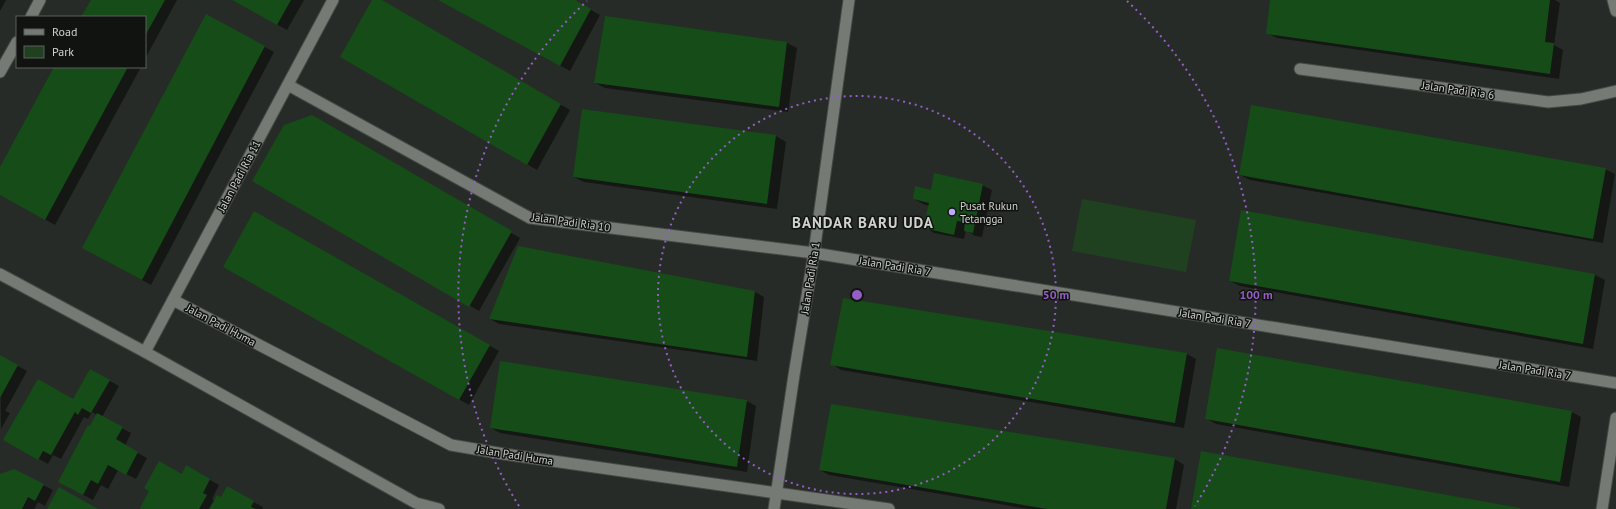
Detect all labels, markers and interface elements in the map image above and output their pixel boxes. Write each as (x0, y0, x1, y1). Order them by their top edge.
legend (16, 16, 146, 68)
text: Road (52, 24, 77, 39)
text: Park (52, 44, 74, 59)
street label: Jalan Padi Ria 6 (1420, 78, 1495, 102)
street label: Jalan Padi Ria 11 (214, 138, 264, 215)
place label: Pusat Rukun Tetangga (960, 199, 1018, 226)
marker: Pusat Rukun Tetangga (947, 207, 957, 217)
street label: Jalan Padi Ria 10 (530, 209, 611, 234)
district label: BANDAR BARU UDA (792, 213, 934, 232)
street label: Jalan Padi Ria 1 (797, 241, 823, 316)
street label: Jalan Padi Ria 7 (857, 253, 932, 279)
text: 50 m (1043, 287, 1069, 302)
text: 100 m (1239, 287, 1273, 302)
centre of rings (850, 288, 864, 302)
street label: Jalan Padi Huma (183, 300, 258, 349)
street label: Jalan Padi Ria 7 (1177, 305, 1252, 331)
street label: Jalan Padi Ria 7 (1497, 357, 1572, 383)
street label: Jalan Padi Huma (475, 442, 554, 468)

